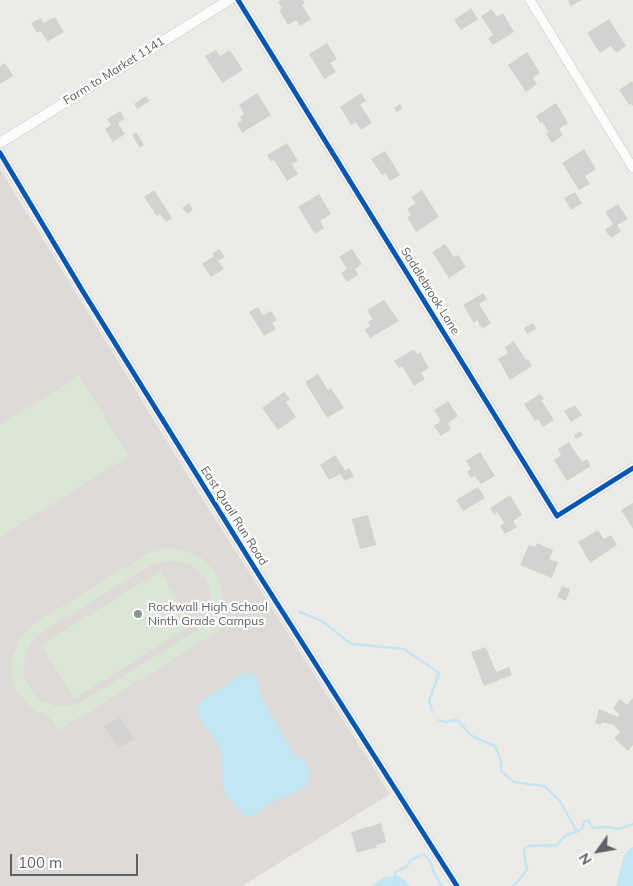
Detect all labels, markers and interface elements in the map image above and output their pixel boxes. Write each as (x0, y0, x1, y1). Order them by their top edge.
street label: Farm to Market 1141 (61, 34, 167, 108)
street label: Saddlebrook Lane (397, 245, 463, 337)
street label: East Quail Run Road (198, 464, 270, 568)
place label: Rockwall High School Ninth Grade Campus (148, 600, 268, 628)
marker: Rockwall High School Ninth Grade Campus (132, 608, 144, 620)
north arrow (573, 826, 623, 876)
scale bar (12, 844, 140, 876)
text: N (575, 850, 596, 868)
text: 100 m (18, 853, 62, 872)

